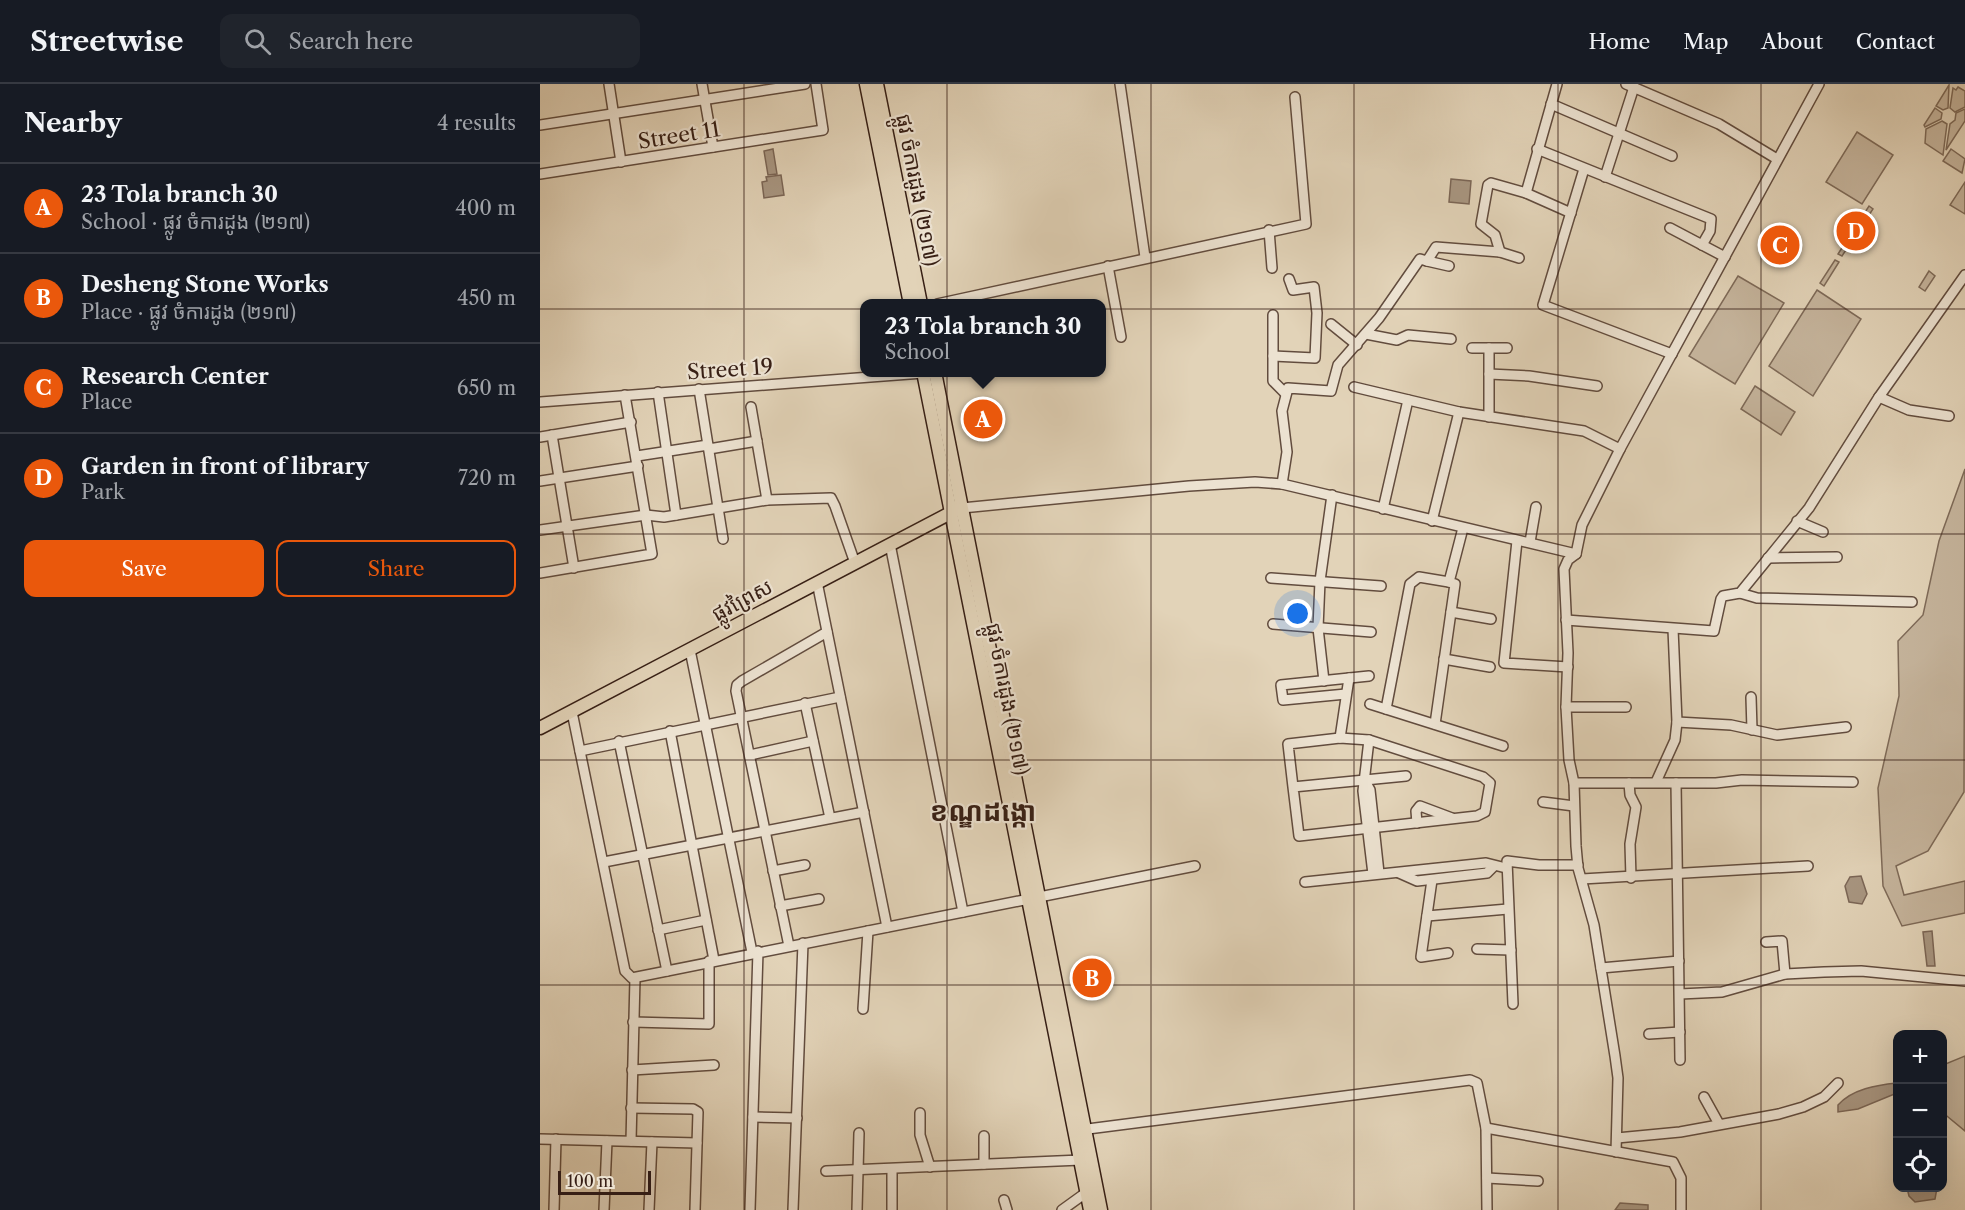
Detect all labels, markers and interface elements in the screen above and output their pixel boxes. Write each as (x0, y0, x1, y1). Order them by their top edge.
search box (220, 14, 640, 68)
text: Streetwise (30, 24, 184, 58)
icon: search (241, 25, 274, 58)
text: Search here (289, 28, 413, 55)
text: Home (1589, 29, 1650, 54)
text: Map (1683, 29, 1728, 54)
text: About (1761, 29, 1823, 54)
text: Contact (1856, 29, 1935, 54)
text: Nearby (24, 107, 122, 139)
text: 4 results (437, 111, 516, 135)
street label: ផ្លូវ ចំការដូង (២១៧) (884, 112, 945, 270)
street label: Street 11 (636, 116, 722, 154)
text: 23 Tola branch 30 (81, 181, 278, 208)
text: A (36, 196, 51, 220)
text: 400 m (455, 196, 516, 220)
pin: D (1836, 208, 1876, 254)
text: School · ផ្លូវ ចំការដូង (២១៧) (81, 210, 310, 234)
pin: C (1760, 222, 1800, 268)
text: Desheng Stone Works (81, 271, 329, 298)
text: B (36, 286, 51, 310)
text: 450 m (457, 286, 516, 310)
popup (860, 299, 1106, 377)
text: Place · ផ្លូវ ចំការដូង (២១៧) (81, 300, 296, 324)
text: 23 Tola branch 30 (885, 313, 1081, 340)
text: School (885, 340, 950, 364)
street label: Street 19 (686, 354, 774, 384)
text: Research Center (81, 363, 269, 390)
text: C (35, 376, 52, 400)
text: 650 m (457, 376, 516, 400)
text: Place (81, 390, 132, 414)
pin: A (964, 396, 1002, 442)
text: Garden in front of library (81, 453, 369, 480)
text: D (35, 466, 52, 490)
text: 720 m (458, 466, 516, 490)
text: Park (81, 480, 124, 504)
button: Save (24, 540, 264, 597)
button: Share (276, 540, 516, 597)
street label: ផ្លូវព្រៃស (707, 574, 780, 633)
your location (1283, 599, 1312, 628)
street label: ផ្លូវ ចំការដូង (២១៧) (974, 621, 1035, 779)
district label: ខណ្ឌដង្កោ (930, 795, 1036, 828)
pin: B (1072, 956, 1112, 1000)
map controls (1893, 1030, 1947, 1192)
button: + (1893, 1030, 1947, 1084)
button: − (1893, 1084, 1947, 1138)
button: locate (1893, 1138, 1947, 1192)
scale bar (558, 1168, 651, 1196)
text: 100 m (567, 1171, 613, 1191)

